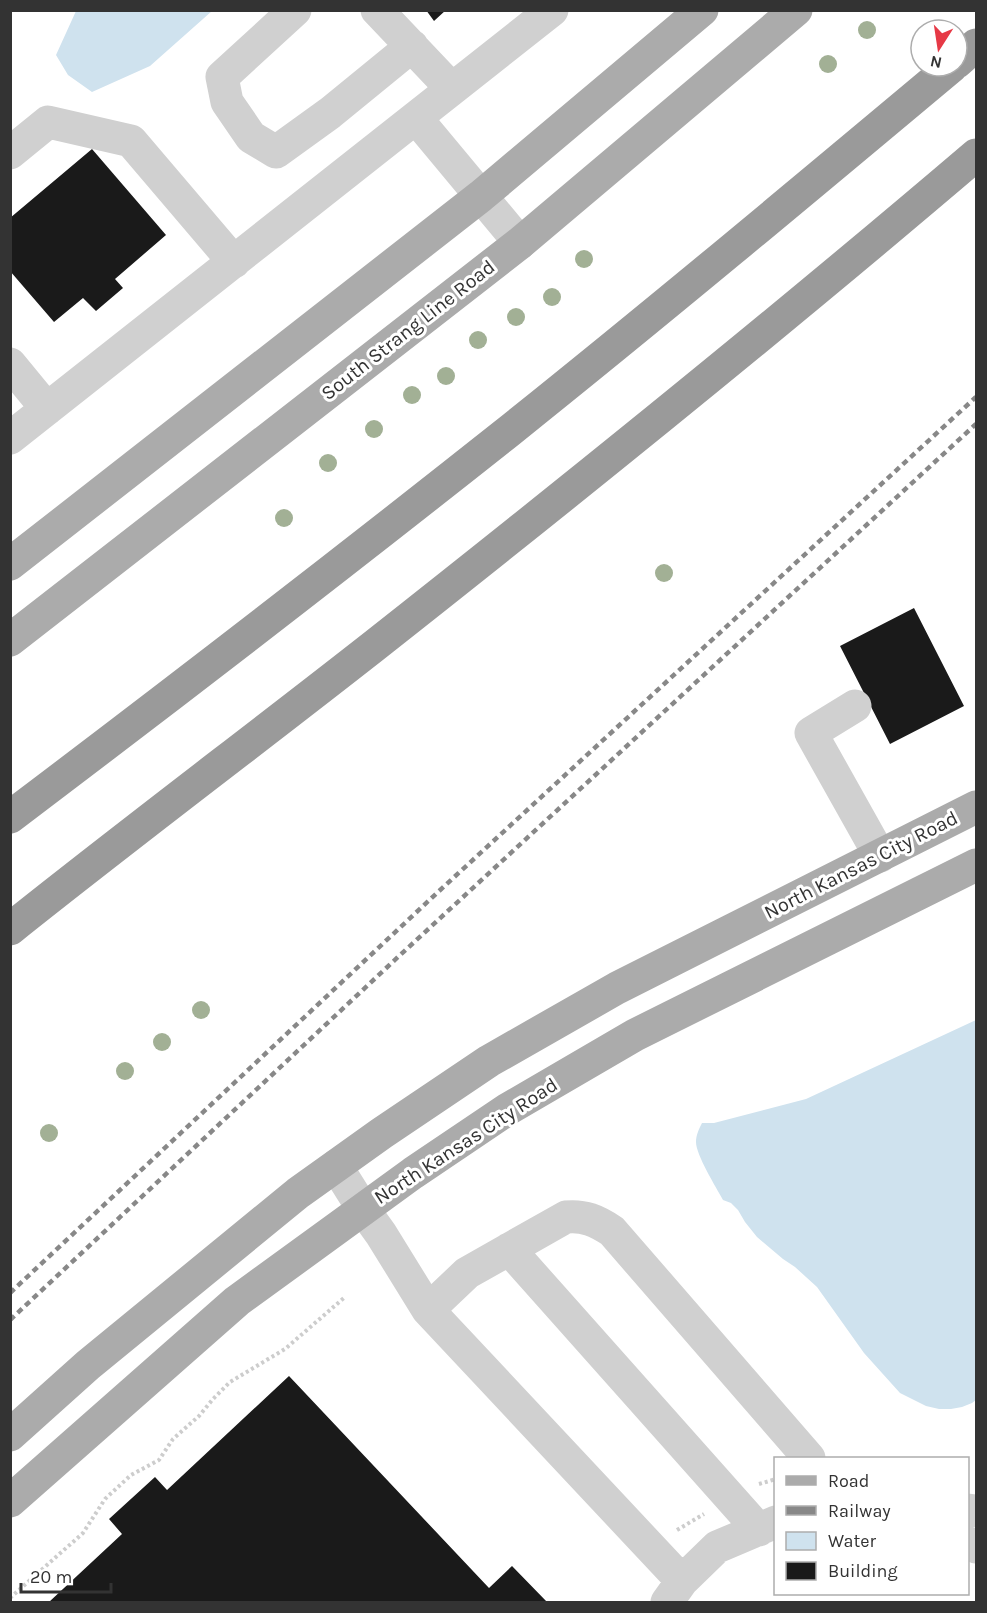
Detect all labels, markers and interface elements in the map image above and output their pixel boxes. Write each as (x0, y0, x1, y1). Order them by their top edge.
north arrow (909, 18, 969, 78)
text: N (928, 52, 944, 73)
street label: South Strang Line Road (317, 255, 499, 405)
street label: North Kansas City Road (760, 806, 962, 924)
street label: North Kansas City Road (370, 1073, 562, 1209)
legend (774, 1457, 969, 1595)
text: Road (828, 1470, 869, 1492)
text: Railway (828, 1500, 891, 1522)
text: Water (828, 1530, 876, 1552)
scale bar (21, 1556, 111, 1594)
text: Building (828, 1560, 898, 1582)
text: 20 m (30, 1566, 72, 1588)

